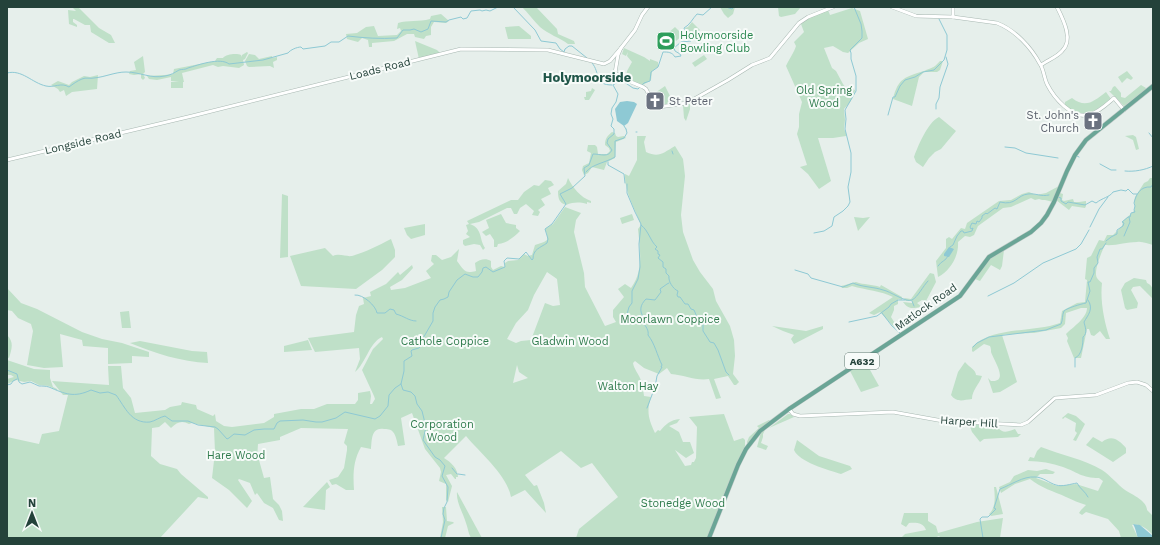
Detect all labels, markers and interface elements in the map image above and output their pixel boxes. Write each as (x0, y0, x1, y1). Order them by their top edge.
place label: Holymoorside Bowling Club (680, 29, 753, 55)
sports icon: Holymoorside Bowling Club (655, 30, 677, 52)
street label: Loads Road (348, 55, 412, 83)
district label: Holymoorside (543, 70, 632, 85)
park label: Old Spring Wood (796, 84, 852, 110)
church icon: St Peter (644, 90, 666, 112)
place label: St Peter (669, 95, 713, 108)
place label: St. John's Church (1027, 109, 1079, 135)
church icon: St. John's Church (1082, 110, 1104, 132)
street label: Longside Road (43, 127, 123, 157)
street label: Matlock Road (893, 281, 959, 333)
park label: Moorlawn Coppice (620, 313, 720, 326)
park label: Cathole Coppice (401, 335, 489, 348)
park label: Gladwin Wood (531, 335, 609, 348)
road number: A632 (845, 353, 879, 369)
park label: Walton Hay (598, 380, 659, 393)
street label: Harper Hill (940, 414, 999, 431)
park label: Corporation Wood (410, 418, 474, 444)
park label: Hare Wood (207, 449, 265, 462)
north arrow (12, 493, 52, 533)
text: N (28, 497, 36, 510)
park label: Stonedge Wood (641, 497, 725, 510)

